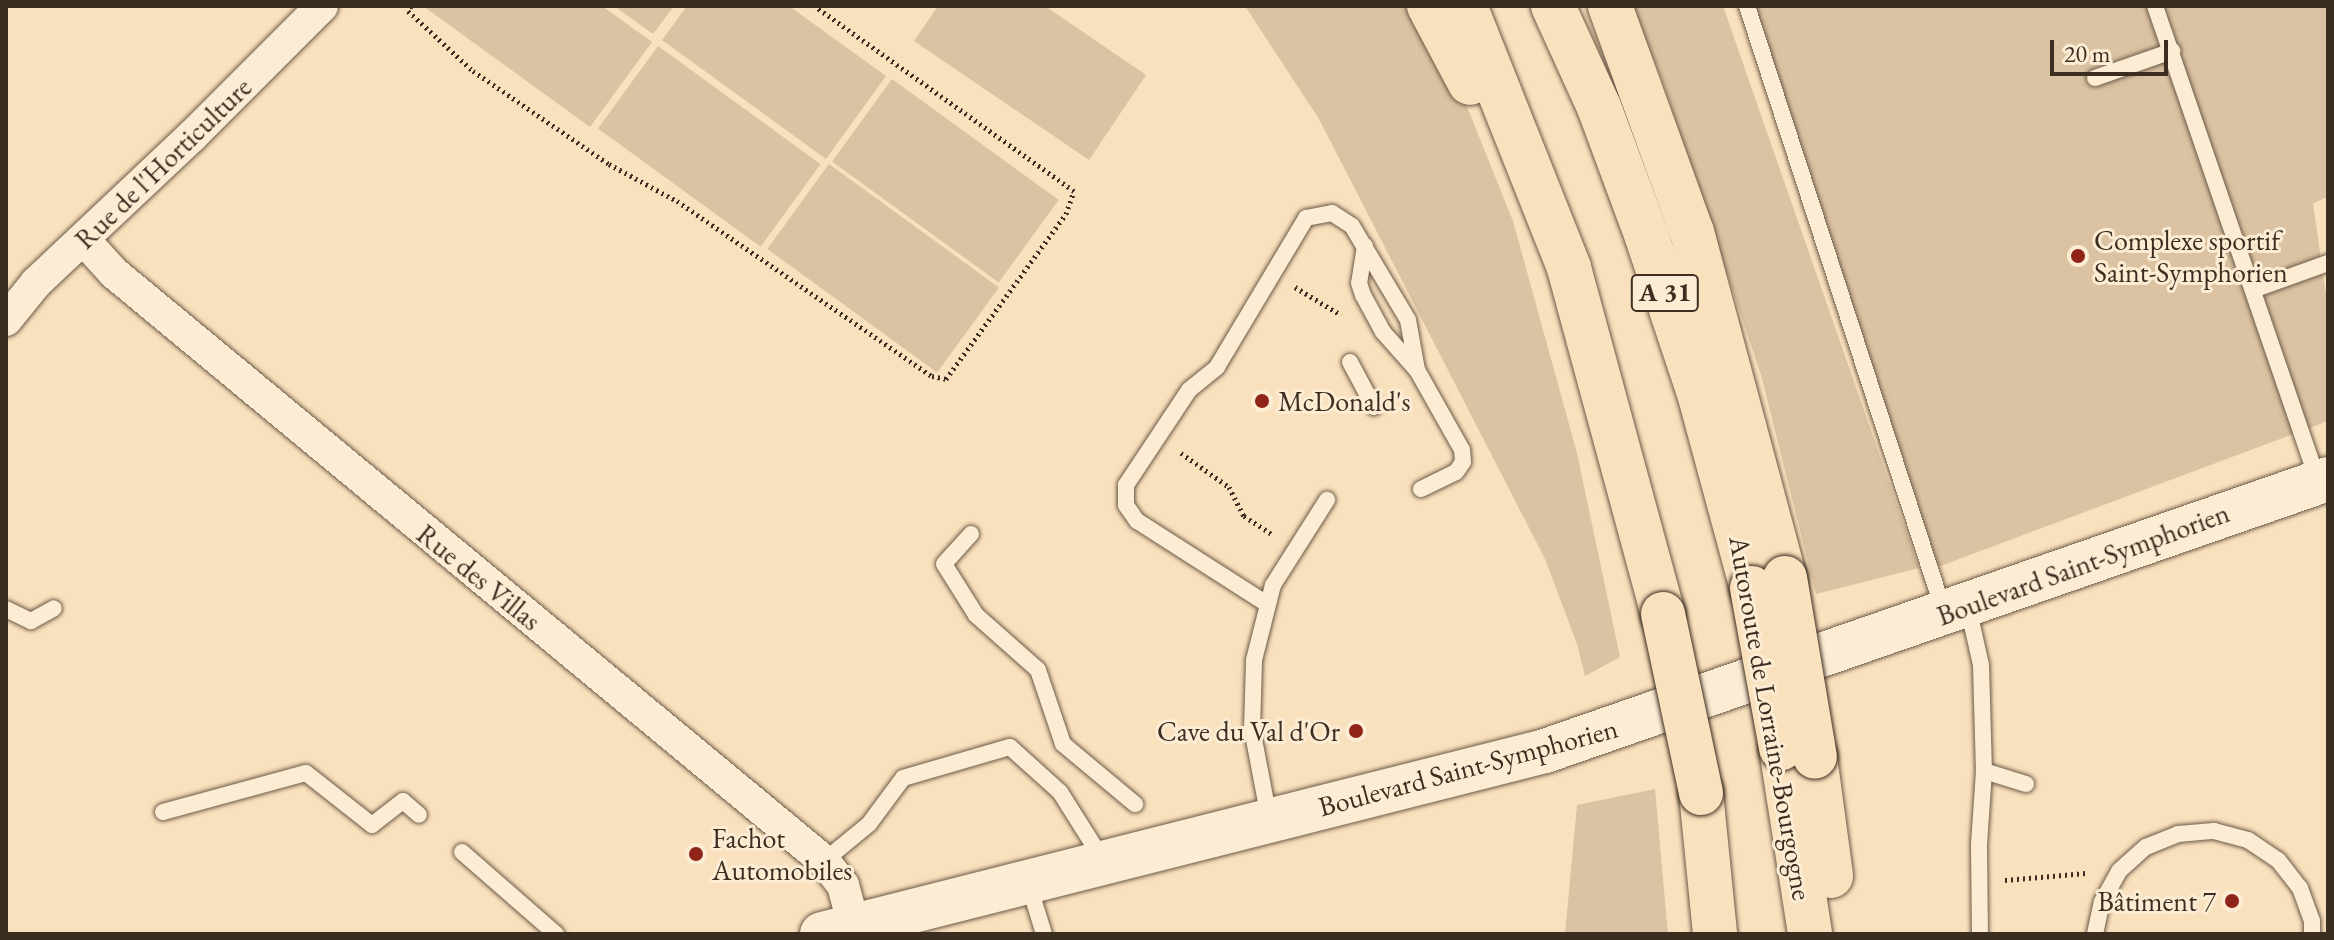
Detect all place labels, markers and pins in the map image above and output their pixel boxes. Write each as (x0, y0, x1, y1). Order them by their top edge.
place label: Complexe sportif Saint-Symphorien (2094, 223, 2288, 289)
marker: Complexe sportif Saint-Symphorien (2069, 247, 2087, 265)
place label: McDonald's (1278, 384, 1411, 418)
marker: McDonald's (1253, 392, 1271, 410)
place label: Cave du Val d'Or (1157, 714, 1340, 748)
marker: Cave du Val d'Or (1347, 722, 1365, 740)
place label: Fachot Automobiles (712, 821, 852, 887)
marker: Fachot Automobiles (687, 845, 705, 863)
place label: Bâtiment 7 (2097, 884, 2216, 918)
marker: Bâtiment 7 (2223, 892, 2241, 910)

